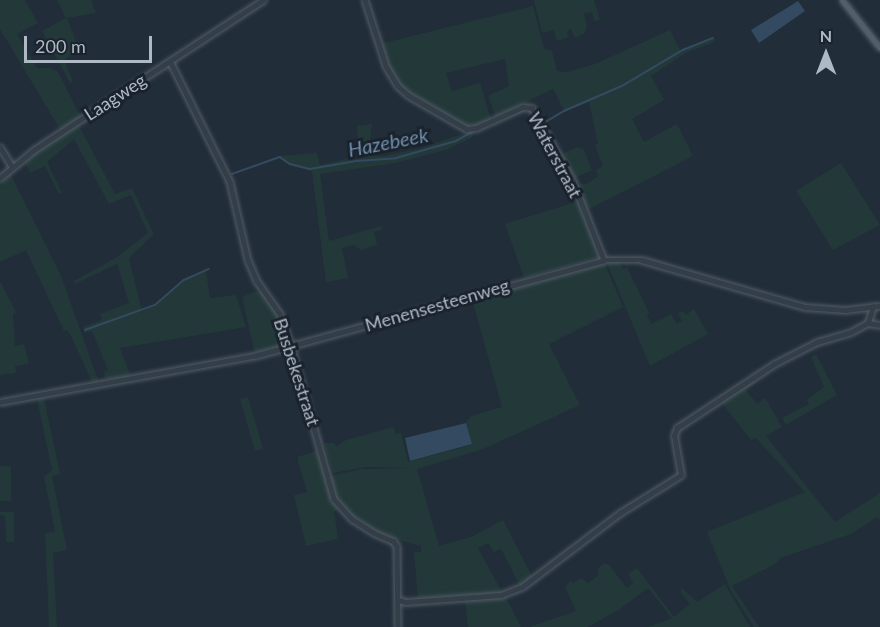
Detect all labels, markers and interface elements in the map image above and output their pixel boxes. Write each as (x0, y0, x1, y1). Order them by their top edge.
scale bar (27, 24, 154, 62)
north arrow (796, 24, 856, 84)
text: N (820, 26, 832, 45)
text: 200 m (35, 35, 86, 57)
street label: Laagweg (80, 69, 150, 125)
street label: Waterstraat (523, 109, 587, 201)
water label: Hazebeek (346, 122, 430, 162)
street label: Menensesteenweg (362, 274, 512, 336)
street label: Busbekestraat (269, 315, 325, 429)

